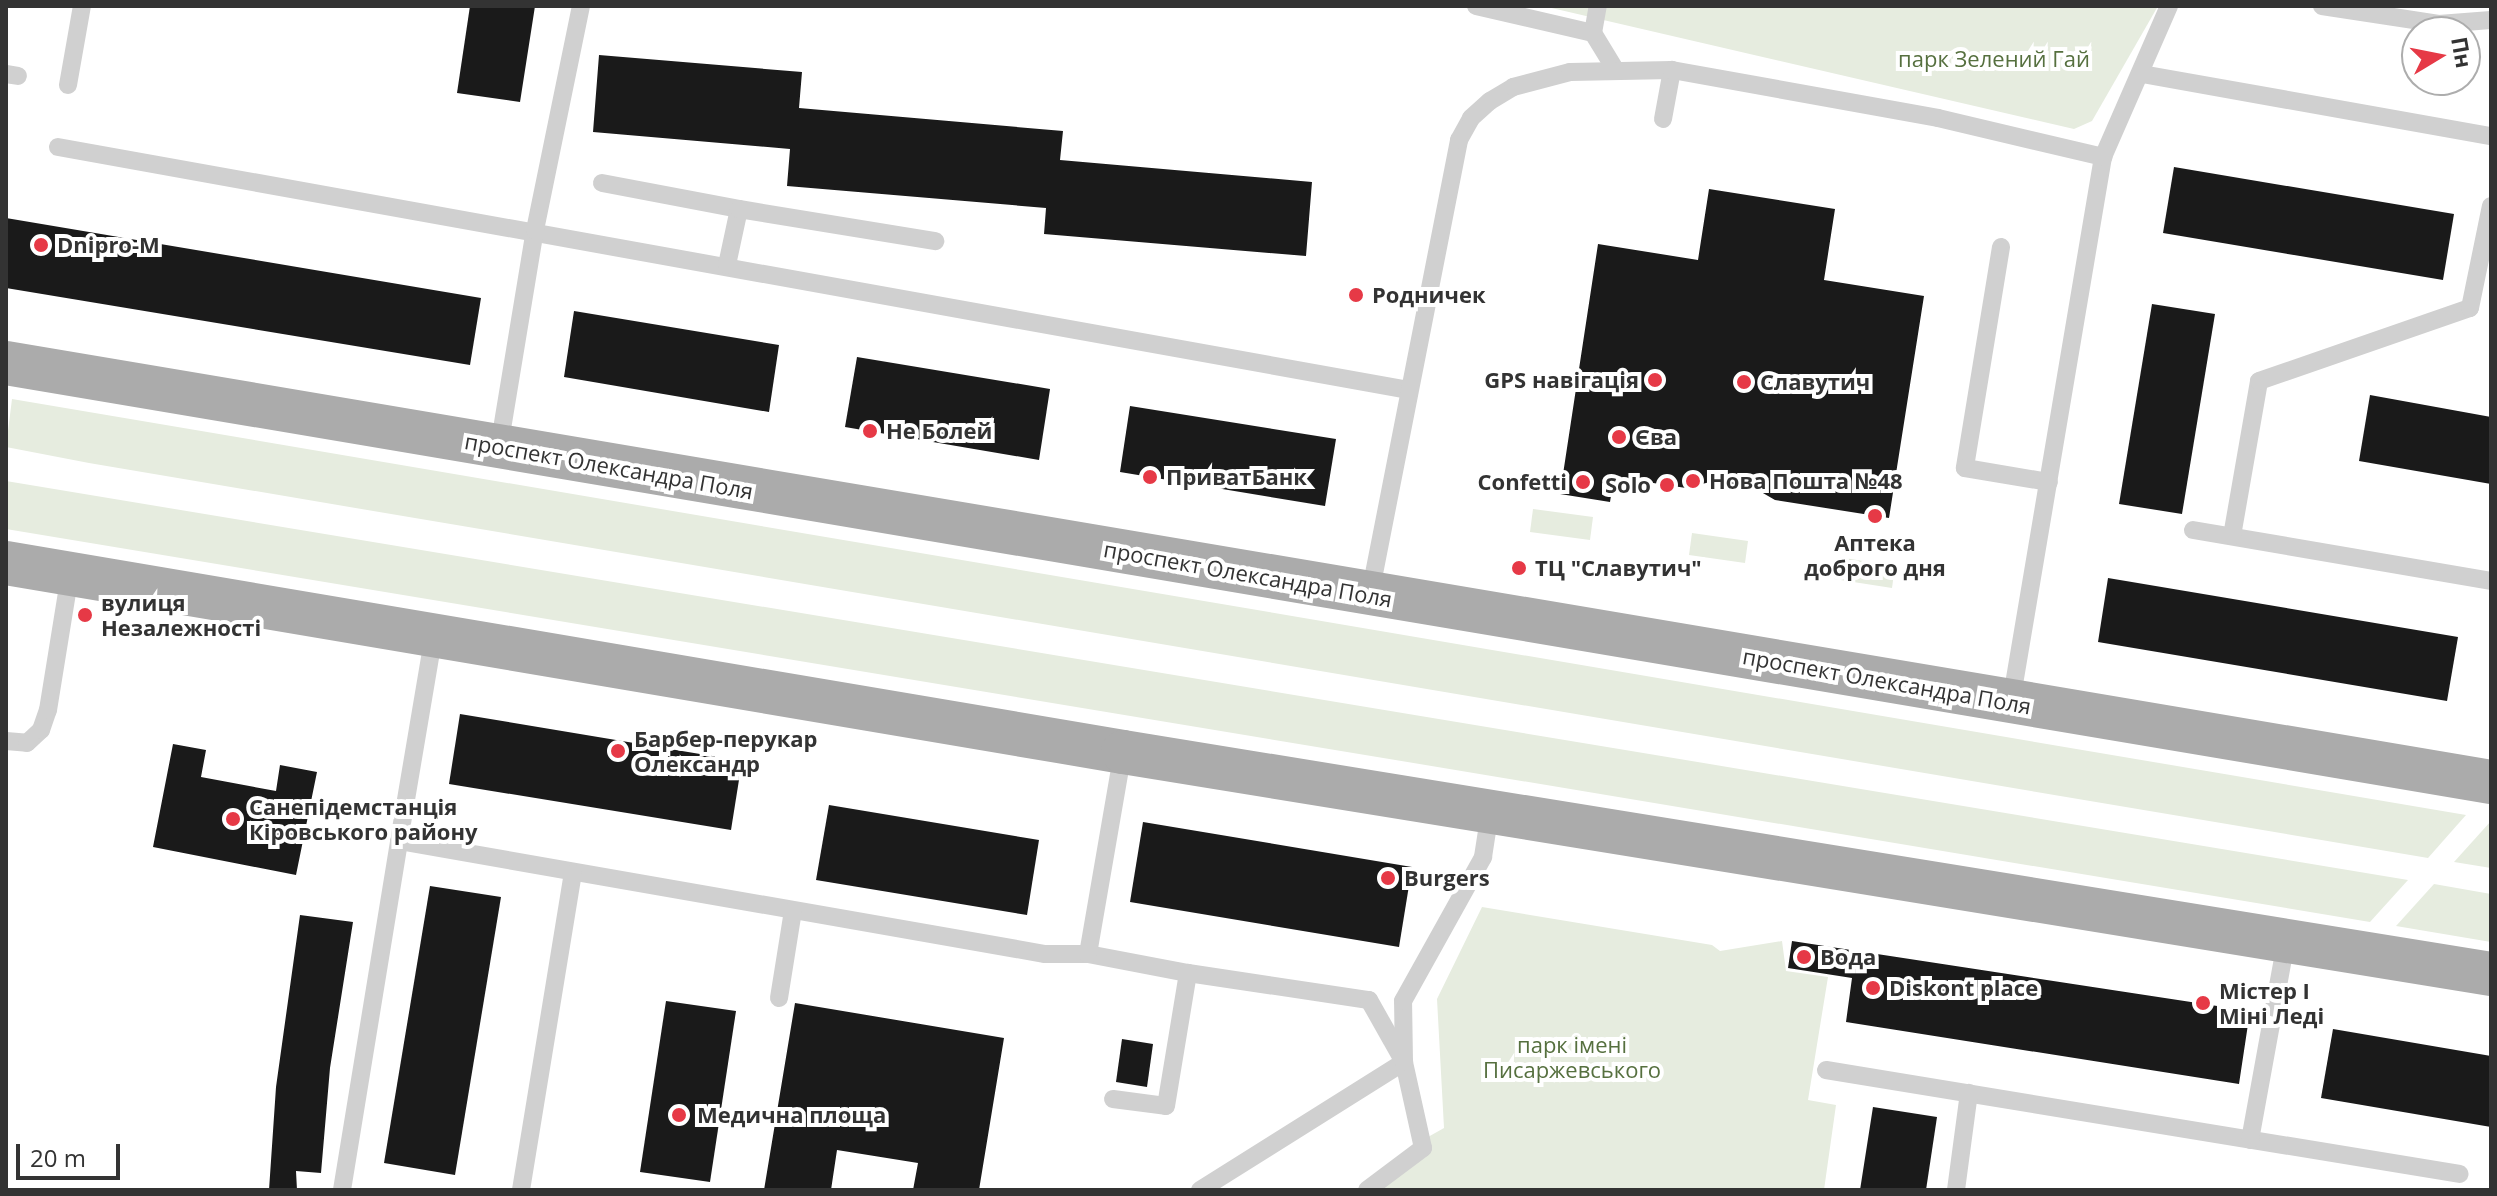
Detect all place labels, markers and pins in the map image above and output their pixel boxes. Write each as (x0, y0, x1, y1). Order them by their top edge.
place label: Dnipro-M (57, 232, 160, 258)
marker: Dnipro-M (32, 236, 50, 254)
place label: Родничек (1372, 282, 1486, 308)
marker: Родничек (1347, 286, 1365, 304)
place label: GPS навігація (1484, 367, 1639, 393)
place label: Славутич (1760, 369, 1870, 395)
marker: GPS навігація (1646, 371, 1664, 389)
marker: Славутич (1735, 373, 1753, 391)
place label: Не Болей (886, 418, 992, 444)
marker: Не Болей (861, 422, 879, 440)
place label: Єва (1635, 424, 1677, 450)
marker: Єва (1610, 428, 1628, 446)
place label: ПриватБанк (1166, 464, 1307, 490)
marker: ПриватБанк (1141, 468, 1159, 486)
place label: Нова Пошта №48 (1709, 468, 1903, 494)
place label: Confetti (1478, 469, 1567, 495)
place label: Solo (1605, 472, 1651, 498)
marker: Нова Пошта №48 (1684, 472, 1702, 490)
marker: Confetti (1574, 473, 1592, 491)
marker: Solo (1658, 476, 1676, 494)
marker: Аптека доброго дня (1866, 507, 1884, 525)
place label: Аптека доброго дня (1804, 529, 1946, 580)
place label: ТЦ "Славутич" (1535, 555, 1702, 581)
marker: ТЦ "Славутич" (1510, 559, 1528, 577)
place label: вулиця Незалежності (101, 589, 261, 640)
marker: вулиця Незалежності (76, 606, 94, 624)
place label: Барбер-перукар Олександр (634, 725, 818, 776)
marker: Барбер-перукар Олександр (609, 742, 627, 760)
place label: Санепідемстанція Кіровського району (249, 793, 478, 844)
marker: Санепідемстанція Кіровського району (224, 810, 242, 828)
place label: Burgers (1404, 865, 1490, 891)
marker: Burgers (1379, 869, 1397, 887)
place label: Вода (1820, 944, 1876, 970)
marker: Вода (1795, 948, 1813, 966)
place label: Diskont place (1889, 975, 2038, 1001)
place label: Містер І Міні Леді (2219, 977, 2324, 1028)
marker: Diskont place (1864, 979, 1882, 997)
marker: Містер І Міні Леді (2194, 994, 2212, 1012)
place label: Медична площа (697, 1102, 886, 1128)
marker: Медична площа (668, 1104, 690, 1126)

